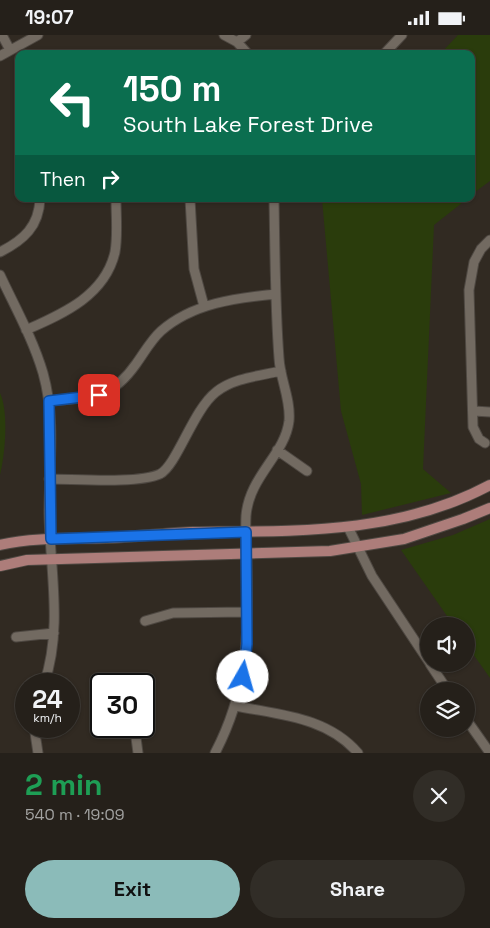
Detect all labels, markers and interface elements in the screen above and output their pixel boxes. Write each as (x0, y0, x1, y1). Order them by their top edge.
text: 19:07 (25, 5, 73, 30)
text: 150 m (123, 67, 221, 111)
icon: left (40, 70, 105, 135)
text: South Lake Forest Drive (123, 110, 373, 138)
icon: right (96, 165, 124, 193)
text: Then (40, 167, 86, 192)
pin (78, 374, 120, 416)
icon: arrive (85, 381, 113, 409)
map controls (420, 617, 475, 737)
button: sound (420, 617, 475, 672)
position arrow (216, 650, 268, 702)
speed limit sign: 30 (90, 673, 155, 738)
button: layers (420, 682, 475, 737)
text: 24 (32, 683, 63, 715)
text: km/h (33, 710, 62, 726)
text: 2 min (25, 765, 103, 804)
button: close (413, 770, 465, 822)
text: 540 m · 19:09 (25, 804, 125, 825)
button: Exit (25, 860, 240, 918)
button: Share (250, 860, 465, 918)

